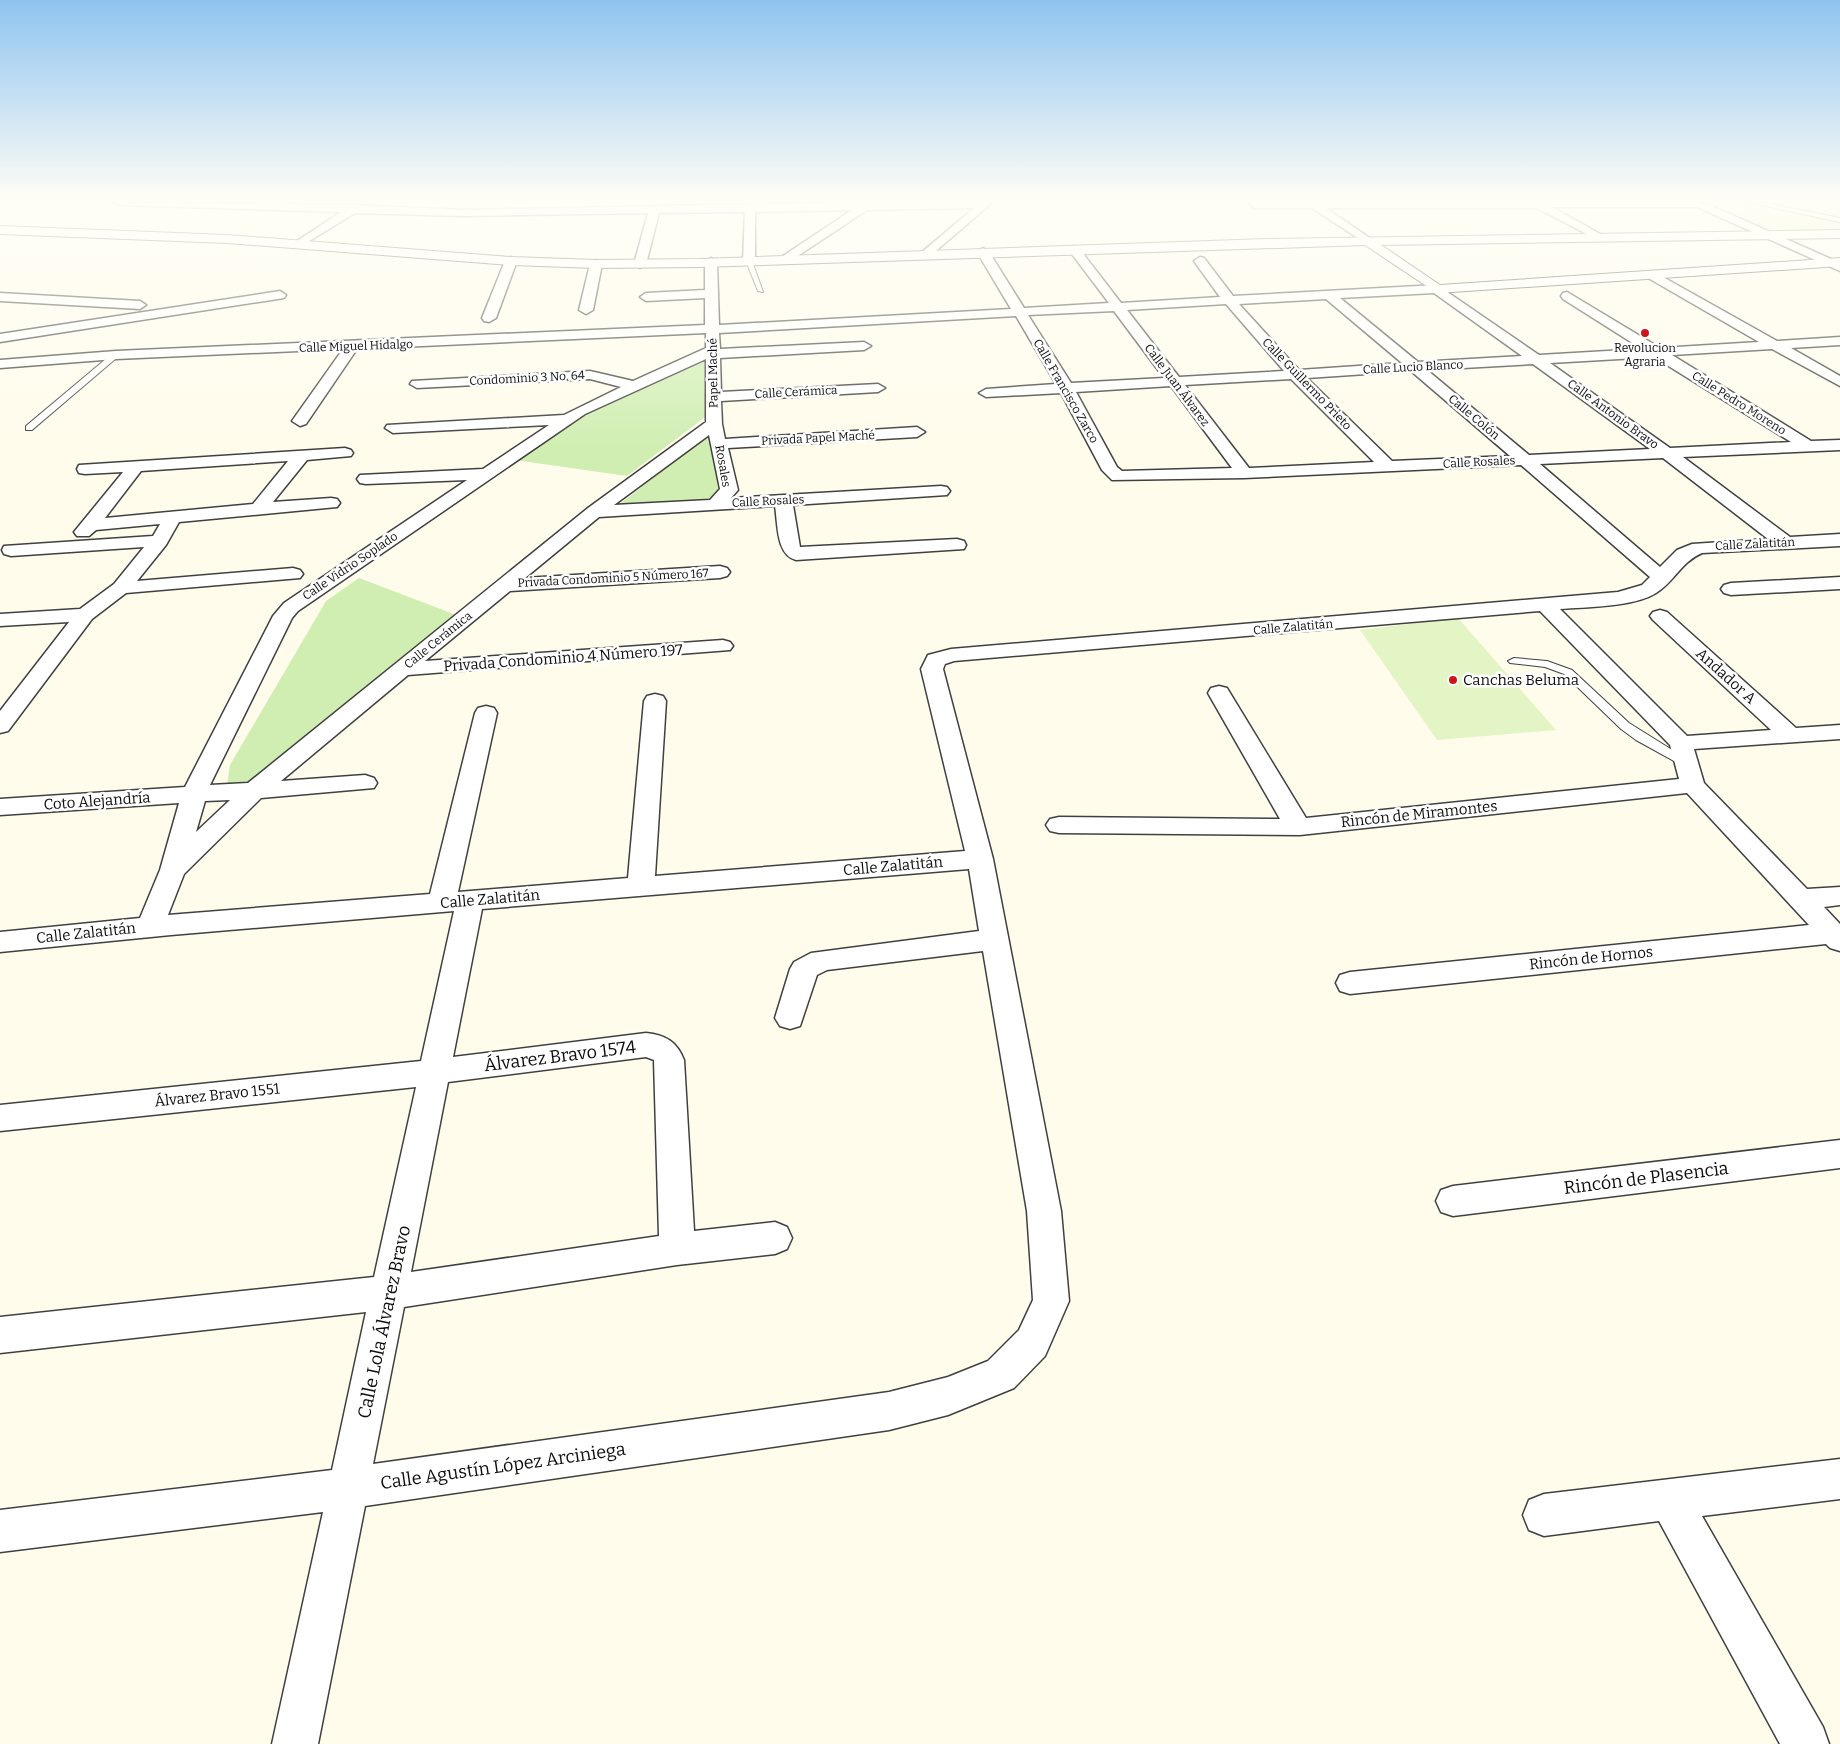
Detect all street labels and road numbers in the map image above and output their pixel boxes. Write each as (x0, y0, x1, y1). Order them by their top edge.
street label: Calle Guillermo Prieto (1259, 335, 1355, 433)
street label: Calle Francisco Zarco (1030, 336, 1102, 446)
street label: Calle Miguel Hidalgo (299, 337, 413, 355)
street label: Papel Maché (705, 338, 721, 408)
street label: Calle Juan Álvarez (1142, 341, 1213, 429)
street label: Calle Lucio Blanco (1362, 357, 1464, 377)
street label: Condominio 3 No. 64 (469, 368, 585, 388)
street label: Calle Pedro Moreno (1689, 368, 1789, 438)
street label: Calle Antonio Bravo (1565, 376, 1661, 452)
street label: Calle Cerámica (754, 383, 838, 401)
street label: Calle Colón (1446, 392, 1503, 443)
street label: Privada Papel Maché (761, 428, 875, 448)
street label: Rosales (712, 444, 734, 488)
street label: Calle Rosales (1442, 453, 1516, 471)
street label: Calle Rosales (731, 492, 805, 510)
street label: Calle Vidrio Soplado (300, 529, 400, 603)
street label: Calle Zalatitán (1715, 535, 1796, 553)
street label: Privada Condominio 5 Número 167 (517, 566, 709, 590)
street label: Calle Cerámica (401, 608, 475, 672)
street label: Calle Zalatitán (1253, 617, 1334, 637)
street label: Privada Condominio 4 Número 197 (443, 641, 684, 675)
street label: Andador A (1692, 644, 1760, 708)
street label: Coto Alejandría (43, 788, 151, 814)
street label: Rincón de Miramontes (1340, 797, 1498, 831)
street label: Calle Zalatitán (842, 853, 944, 879)
street label: Calle Zalatitán (439, 886, 541, 912)
street label: Calle Zalatitán (35, 919, 137, 947)
street label: Rincón de Hornos (1528, 943, 1654, 973)
street label: Álvarez Bravo 1574 (483, 1036, 638, 1076)
street label: Álvarez Bravo 1551 (154, 1079, 280, 1111)
street label: Rincón de Plasencia (1562, 1157, 1730, 1199)
street label: Calle Lola Álvarez Bravo (353, 1223, 415, 1421)
street label: Calle Agustín López Arciniega (379, 1438, 627, 1494)

